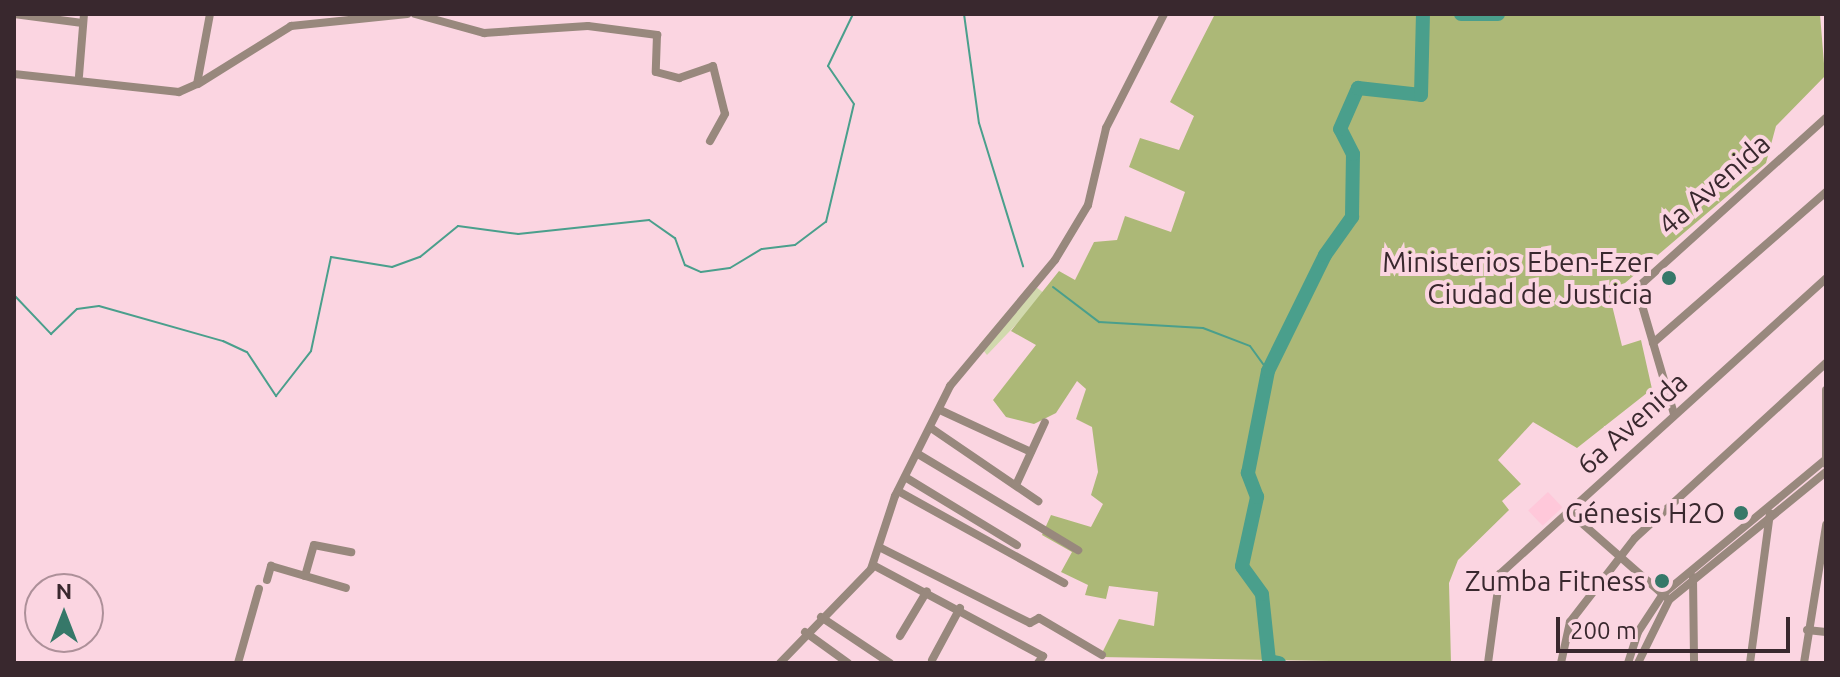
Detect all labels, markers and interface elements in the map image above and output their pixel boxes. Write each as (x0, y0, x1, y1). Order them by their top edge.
street label: 4a Avenida (1651, 126, 1777, 242)
place label: Ministerios Eben-Ezer Ciudad de Justicia (1382, 245, 1653, 311)
marker: Ministerios Eben-Ezer Ciudad de Justicia (1660, 269, 1678, 287)
street label: 6a Avenida (1570, 365, 1694, 481)
place label: Génesis H2O (1565, 496, 1725, 530)
marker: Génesis H2O (1732, 504, 1750, 522)
place label: Zumba Fitness (1465, 564, 1646, 598)
marker: Zumba Fitness (1653, 572, 1671, 590)
north arrow (24, 573, 104, 653)
text: N (56, 578, 72, 603)
scale bar (1560, 601, 1794, 651)
text: 200 m (1570, 617, 1637, 644)

